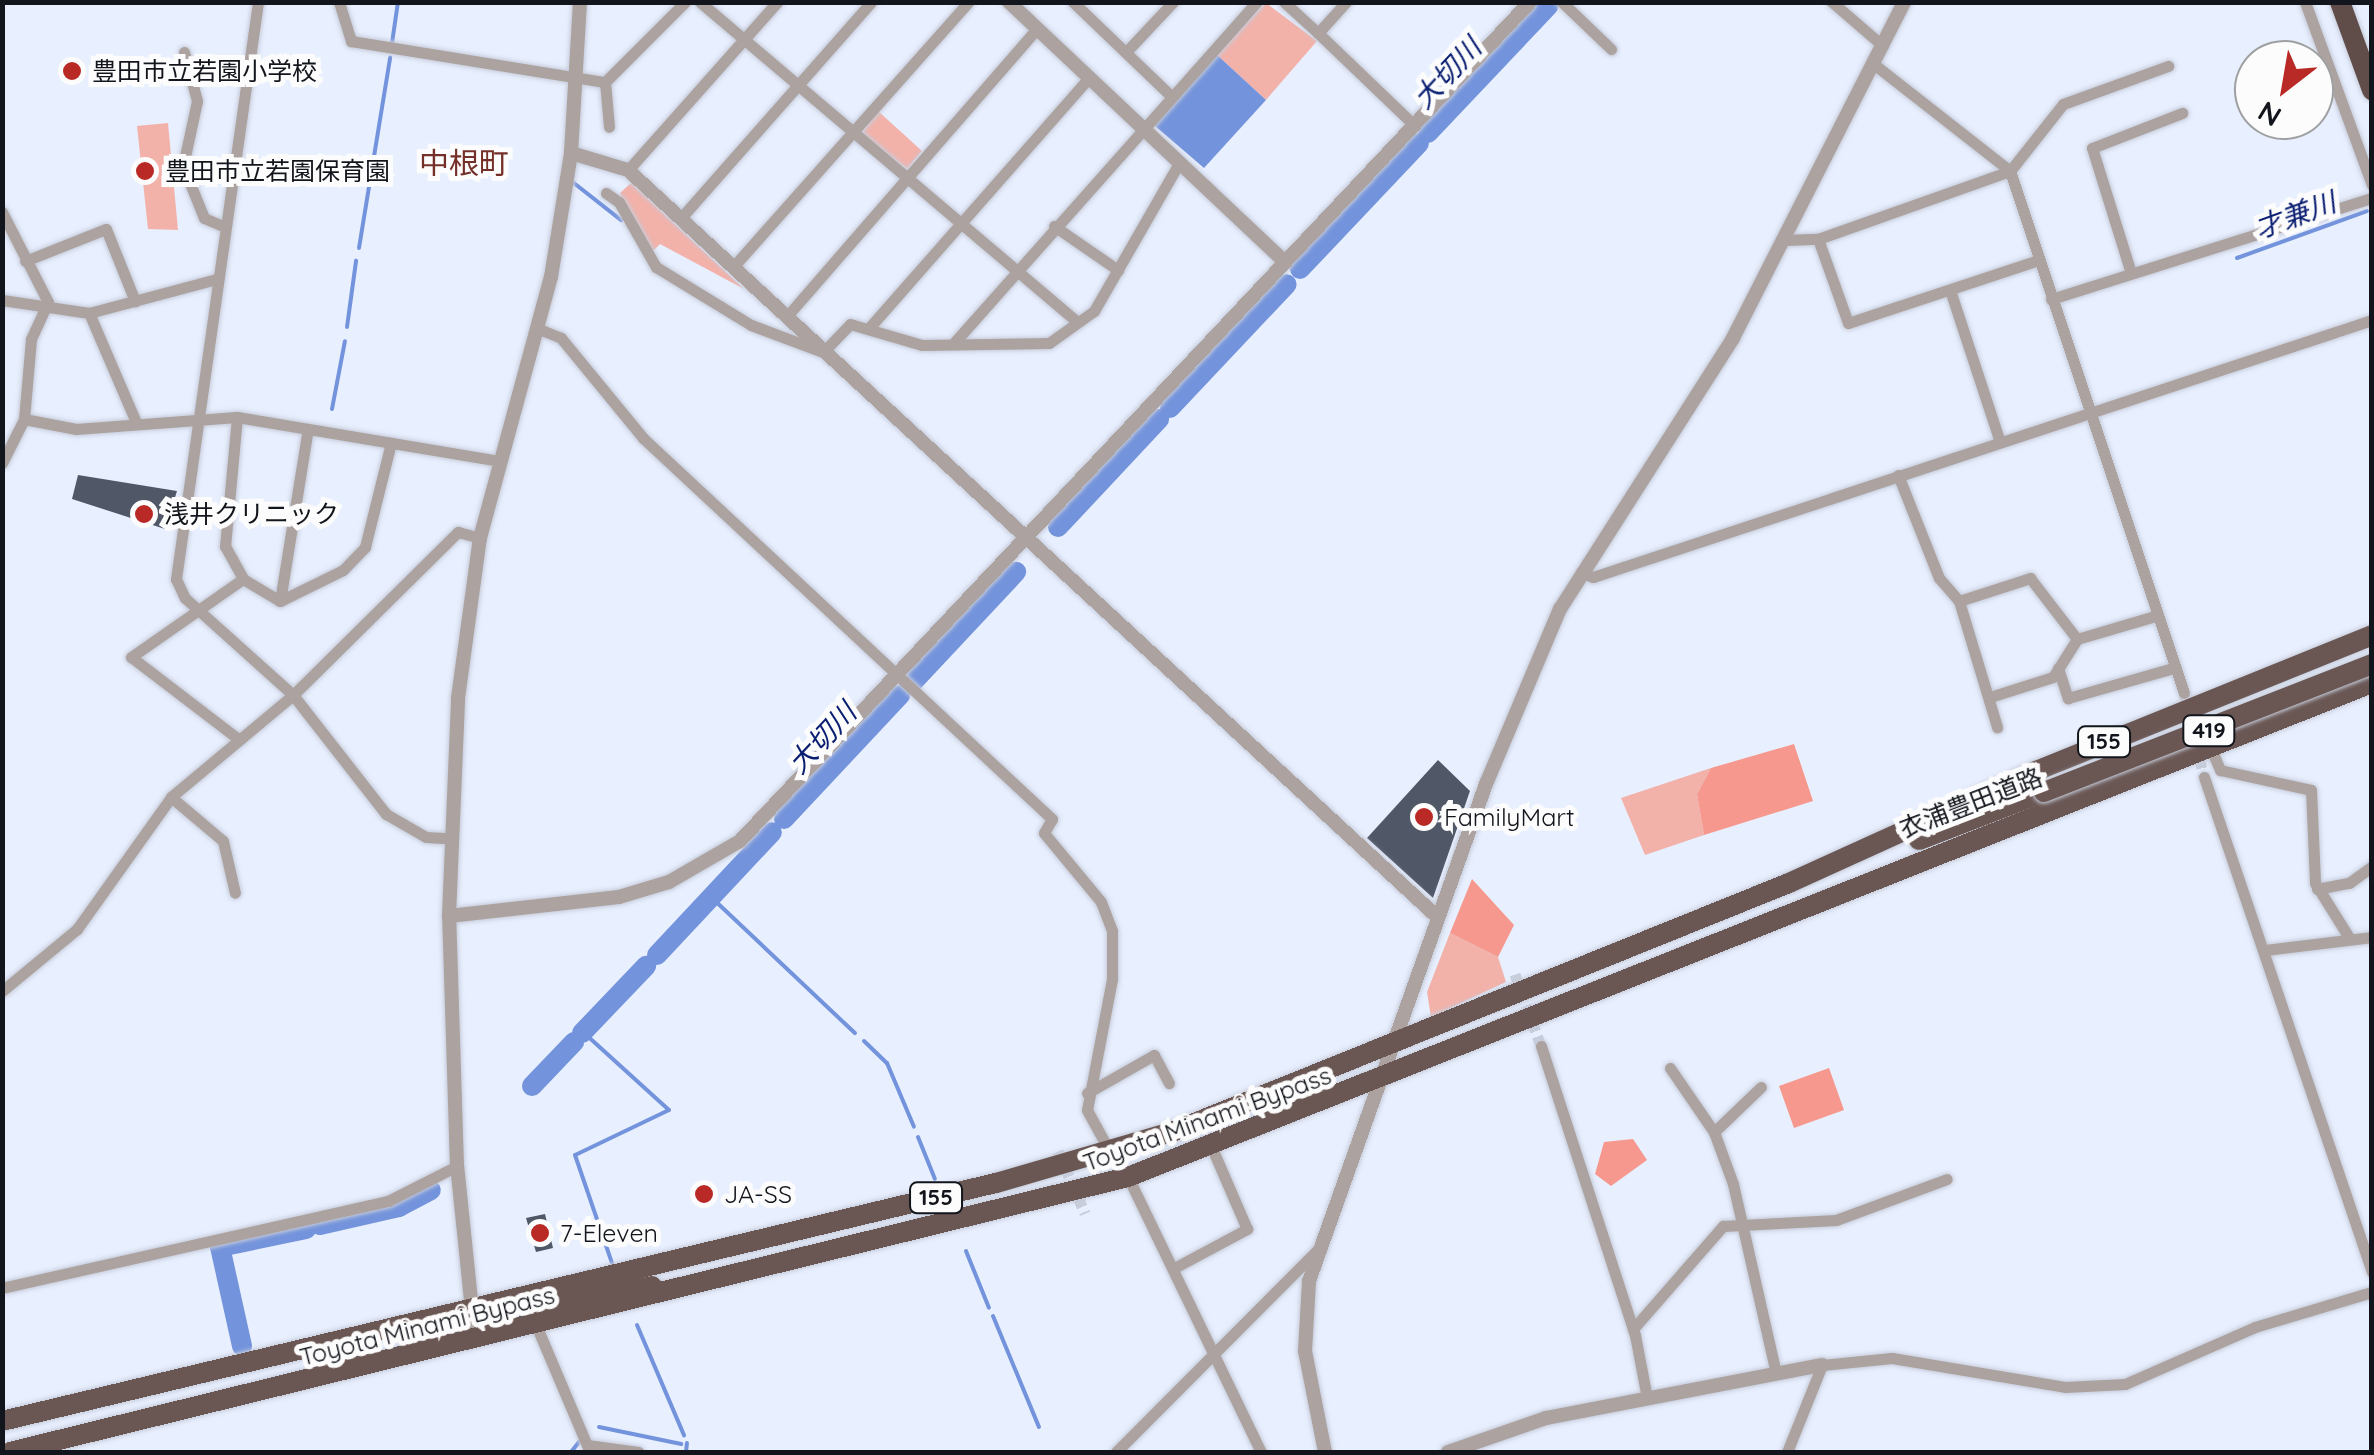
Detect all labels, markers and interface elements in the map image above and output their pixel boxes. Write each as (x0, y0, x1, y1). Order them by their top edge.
water label: 大切川 (1406, 31, 1488, 115)
north arrow (2234, 40, 2334, 140)
place label: 豊田市立若園小学校 (92, 56, 317, 86)
marker: 豊田市立若園小学校 (61, 60, 83, 82)
text: N (2251, 94, 2287, 135)
district label: 中根町 (419, 145, 509, 181)
place label: 豊田市立若園保育園 (165, 156, 390, 186)
marker: 豊田市立若園保育園 (134, 160, 156, 182)
water label: 才兼川 (2250, 185, 2340, 245)
place label: 浅井クリニック (164, 499, 339, 529)
marker: 浅井クリニック (133, 503, 155, 525)
water label: 大切川 (781, 696, 863, 780)
road number: 419 (2182, 714, 2236, 748)
road number: 155 (2076, 725, 2132, 759)
street label: 衣浦豊田道路 (1896, 762, 2046, 844)
place label: FamilyMart (1444, 802, 1574, 832)
marker: FamilyMart (1413, 806, 1435, 828)
street label: Toyota Minami Bypass (1079, 1060, 1335, 1178)
place label: JA-SS (724, 1179, 792, 1209)
road number: 155 (908, 1181, 964, 1215)
marker: JA-SS (693, 1183, 715, 1205)
place label: 7-Eleven (560, 1218, 658, 1248)
marker: 7-Eleven (529, 1222, 551, 1244)
street label: Toyota Minami Bypass (296, 1280, 558, 1372)

